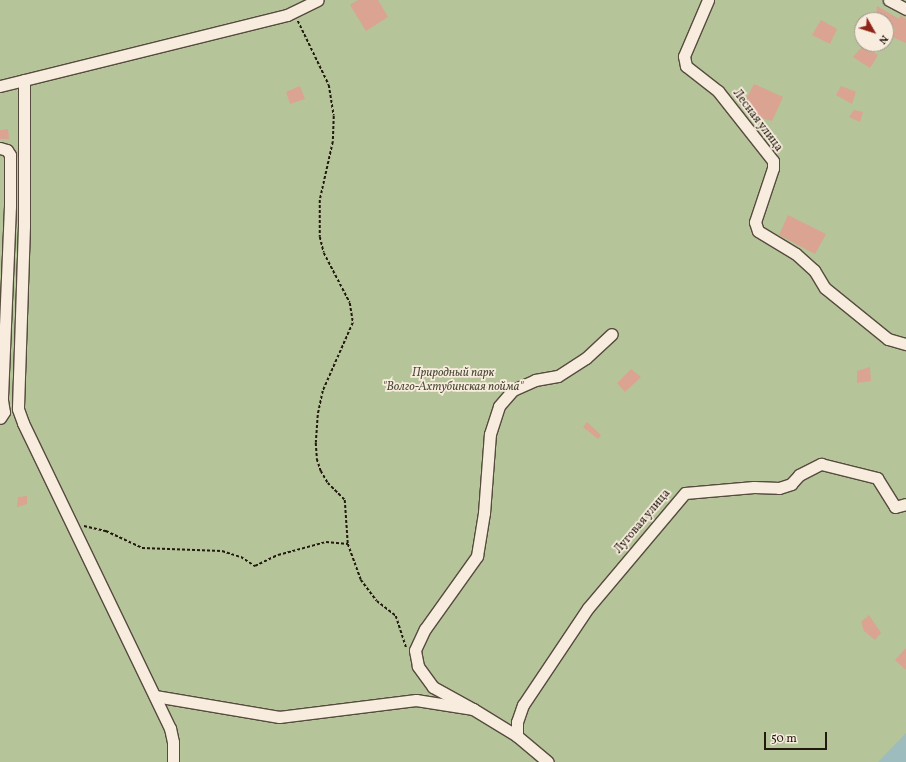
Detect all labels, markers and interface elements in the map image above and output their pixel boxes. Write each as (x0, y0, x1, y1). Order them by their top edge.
north arrow (854, 12, 894, 52)
text: N (875, 31, 891, 47)
street label: Лесная улица (729, 87, 785, 155)
park label: Природный парк "Волго-Ахтубинская пойма" (382, 367, 524, 395)
street label: Луговая улица (612, 487, 674, 557)
scale bar (766, 724, 829, 750)
text: 50 m (771, 731, 797, 747)

